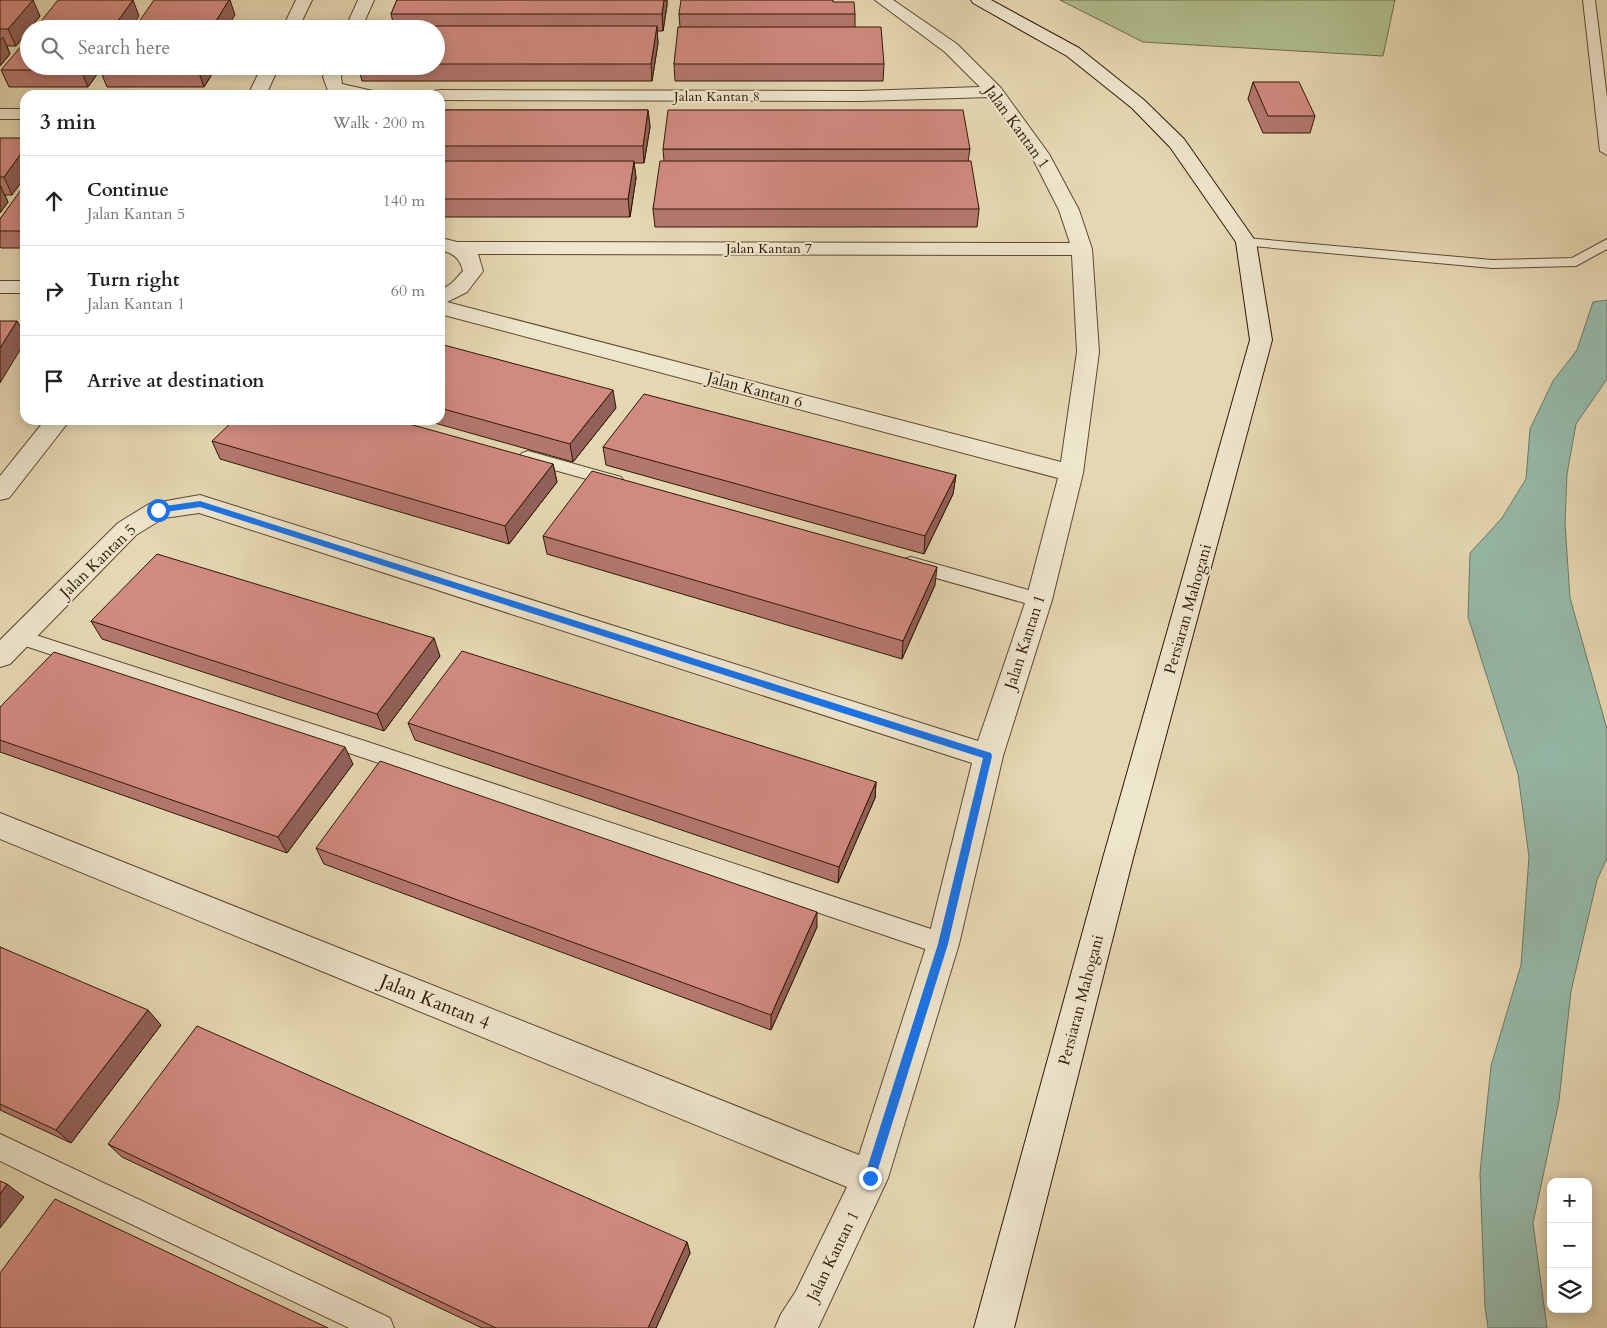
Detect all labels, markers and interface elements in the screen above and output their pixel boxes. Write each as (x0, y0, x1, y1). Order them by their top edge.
search box (20, 20, 445, 75)
icon: search (38, 34, 66, 62)
text: Search here (78, 35, 170, 61)
street label: Jalan Kantan 1 (978, 79, 1055, 173)
street label: Jalan Kantan 8 (672, 87, 760, 106)
text: 3 min (40, 108, 96, 137)
text: Walk · 200 m (333, 112, 425, 134)
text: Continue (87, 177, 169, 203)
icon: ahead (40, 187, 68, 215)
text: 140 m (383, 190, 425, 212)
text: Jalan Kantan 5 (87, 203, 185, 225)
street label: Jalan Kantan 7 (724, 239, 812, 258)
text: Turn right (87, 267, 179, 293)
icon: right (40, 277, 68, 305)
text: 60 m (391, 280, 425, 302)
text: Jalan Kantan 1 (87, 293, 185, 315)
street label: Jalan Kantan 6 (703, 366, 805, 413)
icon: arrive (40, 367, 68, 395)
text: Arrive at destination (87, 368, 264, 394)
route start (147, 499, 170, 522)
street label: Jalan Kantan 5 (54, 519, 141, 604)
street label: Persiaran Mahogani (1159, 541, 1217, 677)
street label: Jalan Kantan 1 (999, 592, 1051, 694)
street label: Persiaran Mahogani (1053, 932, 1109, 1068)
street label: Jalan Kantan 4 (373, 967, 494, 1036)
route end (859, 1167, 882, 1190)
map controls (1547, 1178, 1592, 1313)
button: + (1547, 1178, 1592, 1223)
street label: Jalan Kantan 1 (801, 1207, 864, 1307)
button: − (1547, 1223, 1592, 1268)
button: layers (1547, 1268, 1592, 1313)

